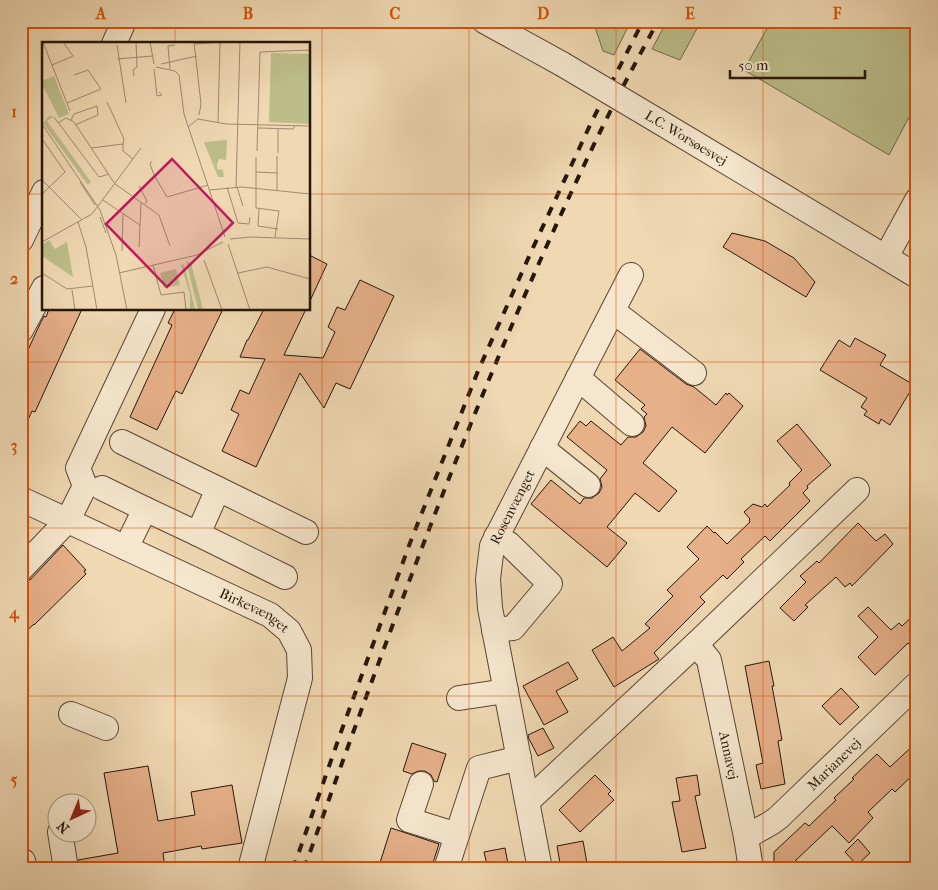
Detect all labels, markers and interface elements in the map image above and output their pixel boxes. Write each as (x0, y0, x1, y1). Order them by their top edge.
text: A (95, 4, 107, 23)
text: B (243, 4, 253, 23)
text: C (390, 4, 401, 23)
text: D (537, 4, 549, 23)
text: E (685, 4, 695, 23)
text: F (832, 4, 842, 23)
inset map (42, 42, 310, 310)
scale bar (730, 48, 866, 80)
text: 50 m (738, 56, 769, 74)
text: 1 (11, 102, 17, 121)
street label: L.C. Worsøesvej (642, 107, 730, 169)
text: 2 (10, 269, 18, 288)
text: 3 (11, 436, 17, 456)
street label: Rosenvænget (486, 467, 538, 547)
street label: Birkevænget (217, 584, 293, 636)
text: 4 (8, 603, 20, 623)
street label: Annavej (715, 729, 742, 781)
street label: Marianevej (804, 734, 864, 794)
text: 5 (11, 770, 18, 789)
north arrow (48, 792, 98, 842)
text: N (53, 817, 73, 837)

